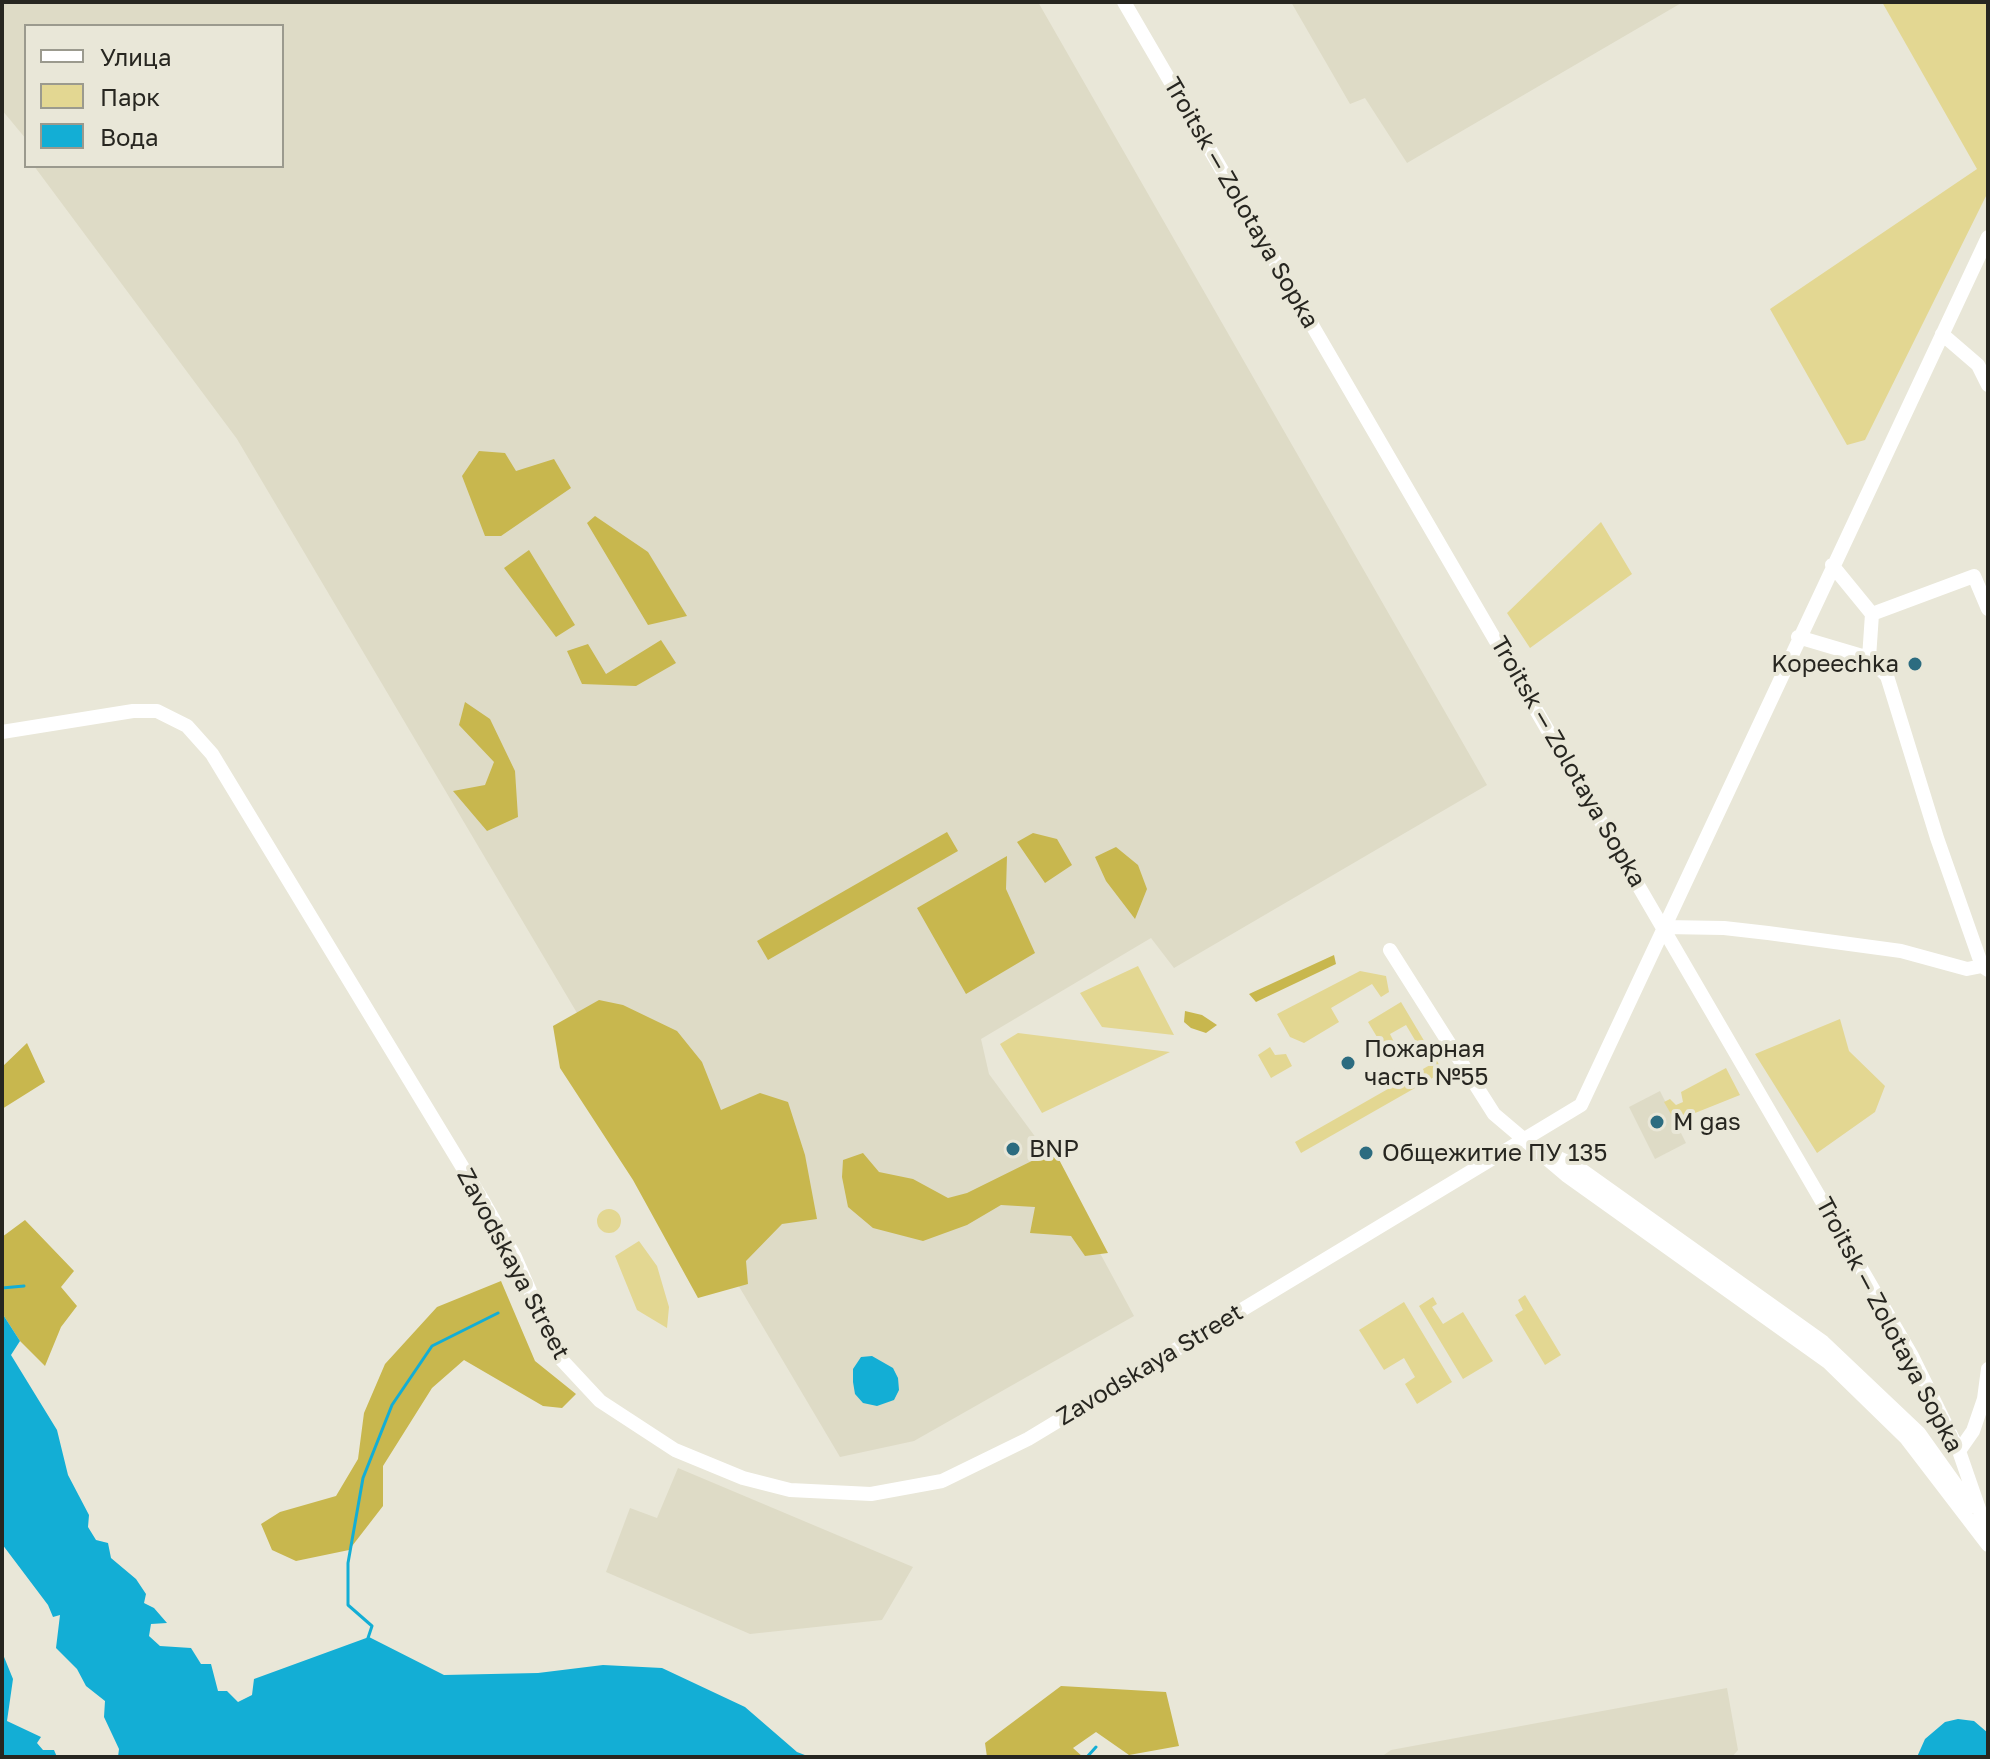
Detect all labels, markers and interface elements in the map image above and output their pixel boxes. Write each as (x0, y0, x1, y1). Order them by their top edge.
legend (24, 24, 284, 168)
text: Улица (100, 42, 172, 71)
street label: Troitsk — Zolotaya Sopka (1157, 73, 1325, 333)
text: Парк (100, 82, 160, 111)
text: Вода (100, 122, 159, 151)
street label: Troitsk — Zolotaya Sopka (1484, 632, 1652, 892)
place label: Kopeechka (1771, 650, 1899, 678)
marker: Kopeechka (1906, 655, 1924, 673)
place label: Пожарная часть №55 (1364, 1035, 1488, 1091)
marker: Пожарная часть №55 (1339, 1054, 1357, 1072)
place label: M gas (1673, 1108, 1741, 1136)
marker: M gas (1648, 1113, 1666, 1131)
place label: BNP (1029, 1135, 1079, 1163)
place label: Общежитие ПУ 135 (1382, 1139, 1607, 1167)
marker: BNP (1004, 1140, 1022, 1158)
marker: Общежитие ПУ 135 (1357, 1144, 1375, 1162)
street label: Zavodskaya Street (451, 1164, 575, 1364)
street label: Troitsk — Zolotaya Sopka (1809, 1193, 1969, 1457)
street label: Zavodskaya Street (1052, 1298, 1248, 1432)

